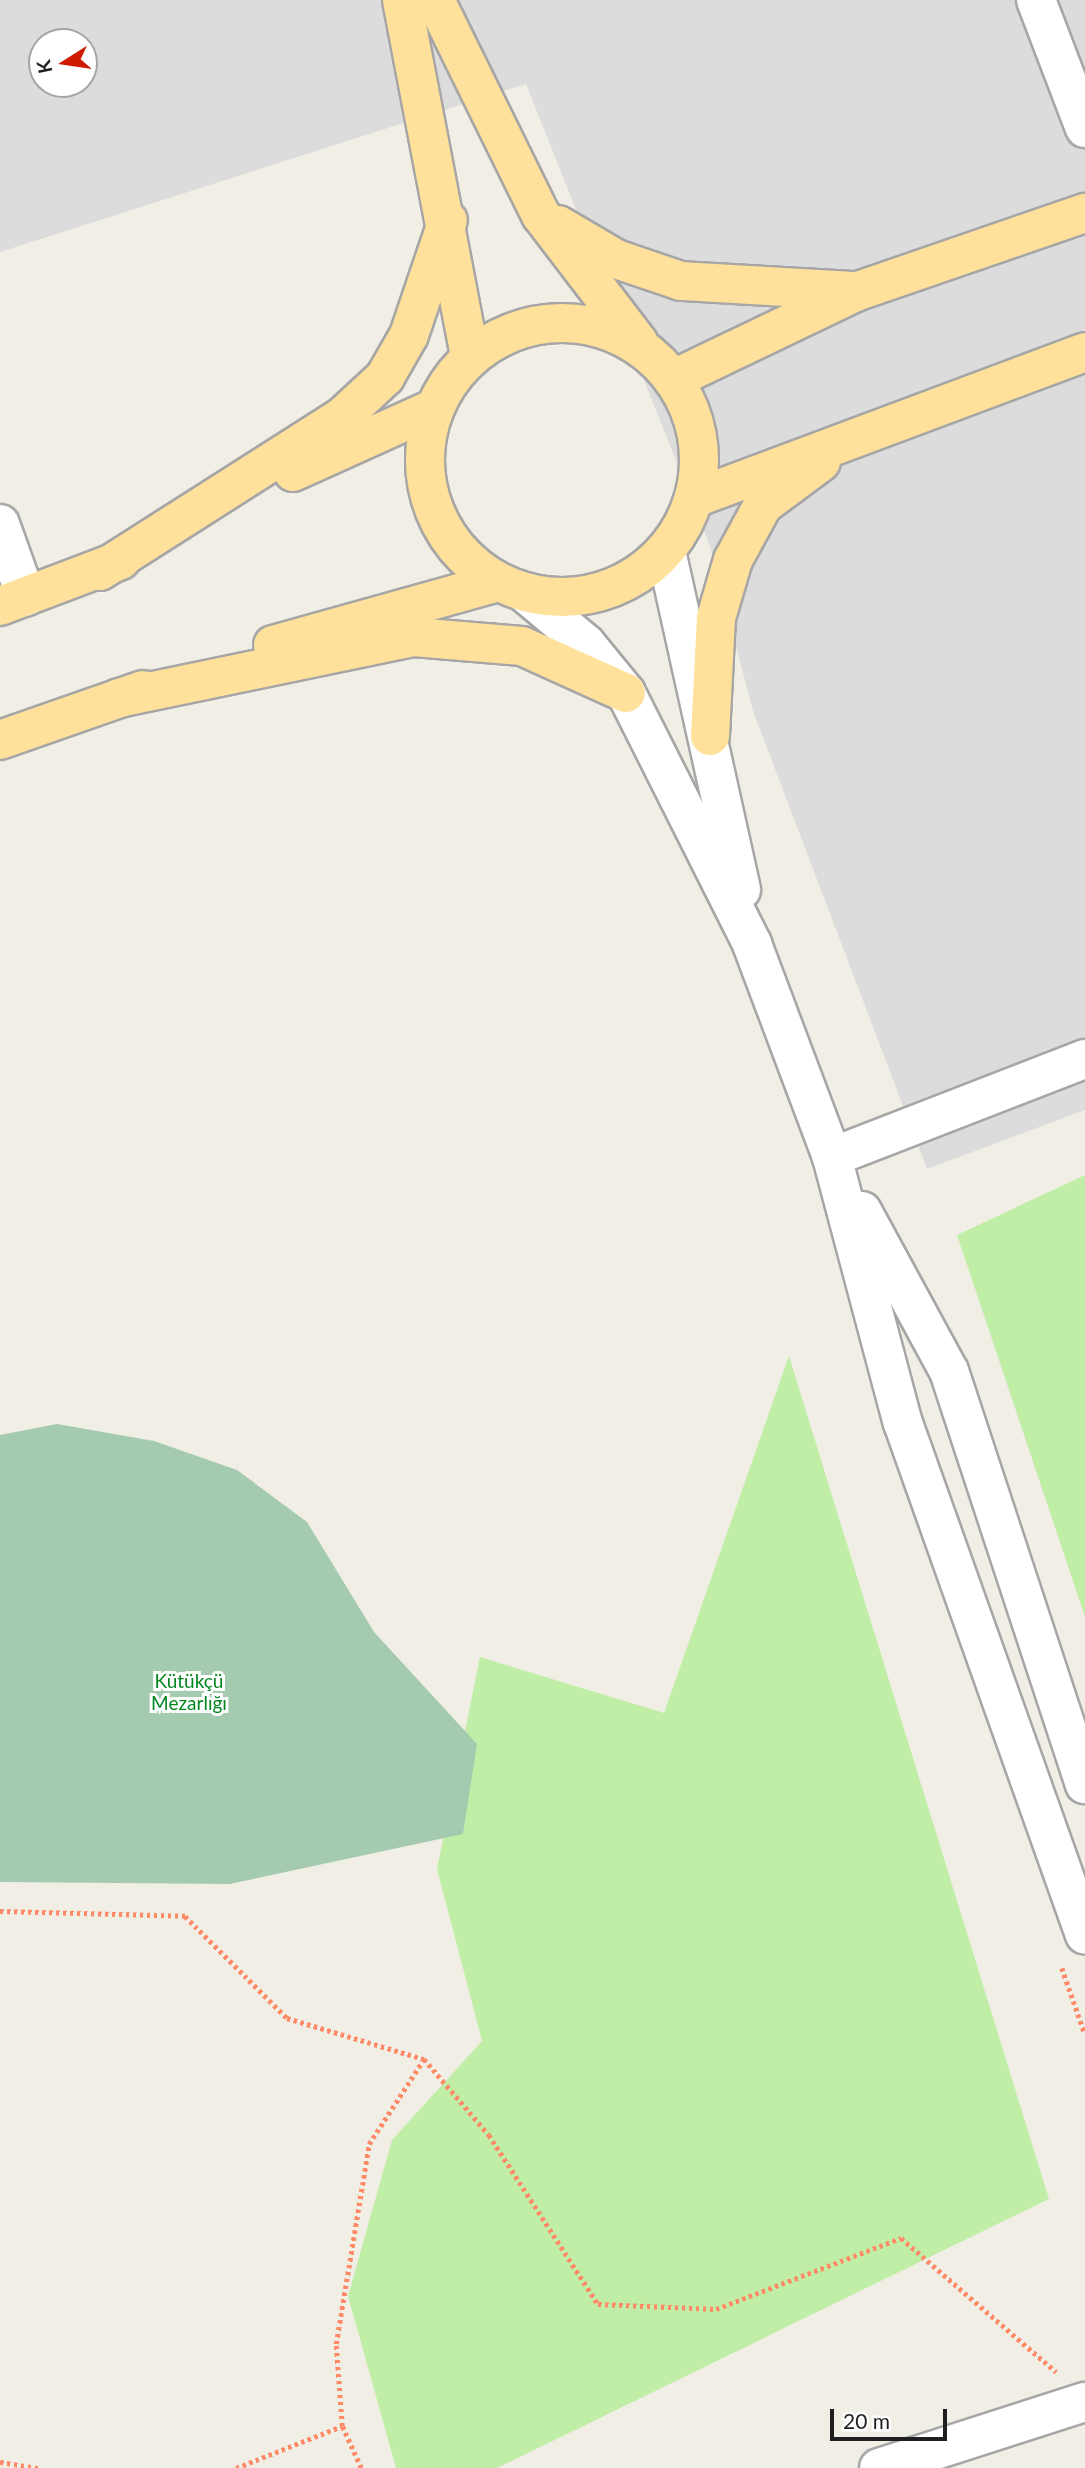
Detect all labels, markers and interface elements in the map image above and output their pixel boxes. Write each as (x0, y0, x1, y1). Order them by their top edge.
north arrow (28, 28, 98, 98)
text: K (31, 58, 57, 76)
park label: Kütükçü Mezarlığı (151, 1670, 227, 1714)
scale bar (833, 2394, 950, 2438)
text: 20 m (843, 2408, 890, 2433)

